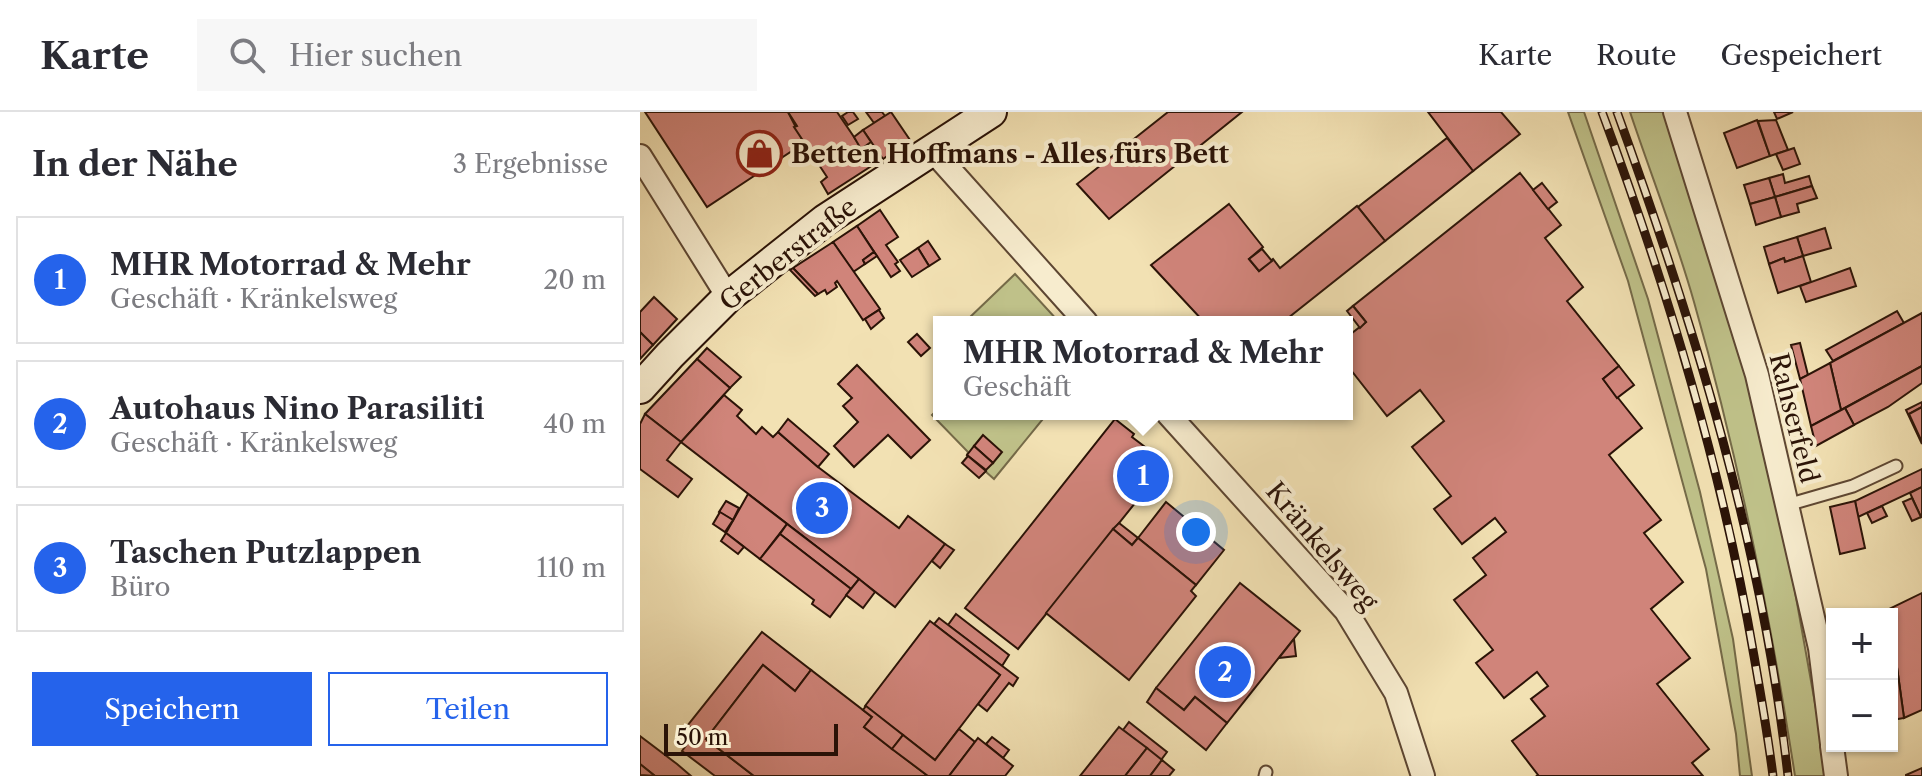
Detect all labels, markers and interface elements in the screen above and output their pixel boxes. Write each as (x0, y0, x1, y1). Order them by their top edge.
search box (197, 19, 757, 91)
text: Karte (40, 32, 149, 79)
icon: search (225, 33, 269, 77)
text: Hier suchen (289, 37, 462, 74)
text: Karte (1478, 38, 1552, 72)
text: Route (1596, 38, 1677, 72)
text: Gespeichert (1721, 38, 1882, 72)
shop icon: Betten Hoffmans - Alles fürs Bett (736, 130, 784, 178)
place label: Betten Hoffmans - Alles fürs Bett (791, 138, 1229, 170)
text: In der Nähe (32, 143, 238, 185)
text: 3 Ergebnisse (453, 148, 608, 180)
street label: Gerberstraße (713, 191, 863, 317)
text: MHR Motorrad & Mehr (110, 246, 471, 283)
text: 1 (54, 264, 66, 296)
text: 20 m (543, 264, 606, 296)
text: Geschäft · Kränkelsweg (110, 283, 397, 315)
popup (933, 316, 1353, 420)
text: MHR Motorrad & Mehr (963, 334, 1323, 371)
street label: Rahserfeld (1762, 350, 1826, 487)
text: Geschäft (963, 371, 1071, 403)
text: Autohaus Nino Parasiliti (110, 390, 484, 427)
text: 2 (52, 408, 68, 440)
text: 40 m (543, 408, 606, 440)
text: Geschäft · Kränkelsweg (110, 427, 397, 459)
pin: 1 (1117, 446, 1169, 506)
street label: Kränkelsweg (1259, 475, 1385, 617)
pin: 3 (796, 478, 848, 538)
your location (1176, 512, 1216, 552)
text: Taschen Putzlappen (110, 534, 421, 571)
text: 3 (53, 552, 67, 584)
text: 110 m (537, 552, 606, 584)
text: Büro (110, 571, 170, 603)
map controls (1826, 608, 1898, 752)
button: + (1826, 608, 1898, 680)
pin: 2 (1199, 642, 1251, 702)
button: Speichern (32, 672, 312, 746)
button: Teilen (328, 672, 608, 746)
button: − (1826, 680, 1898, 752)
scale bar (664, 720, 838, 756)
text: 50 m (676, 724, 728, 751)

